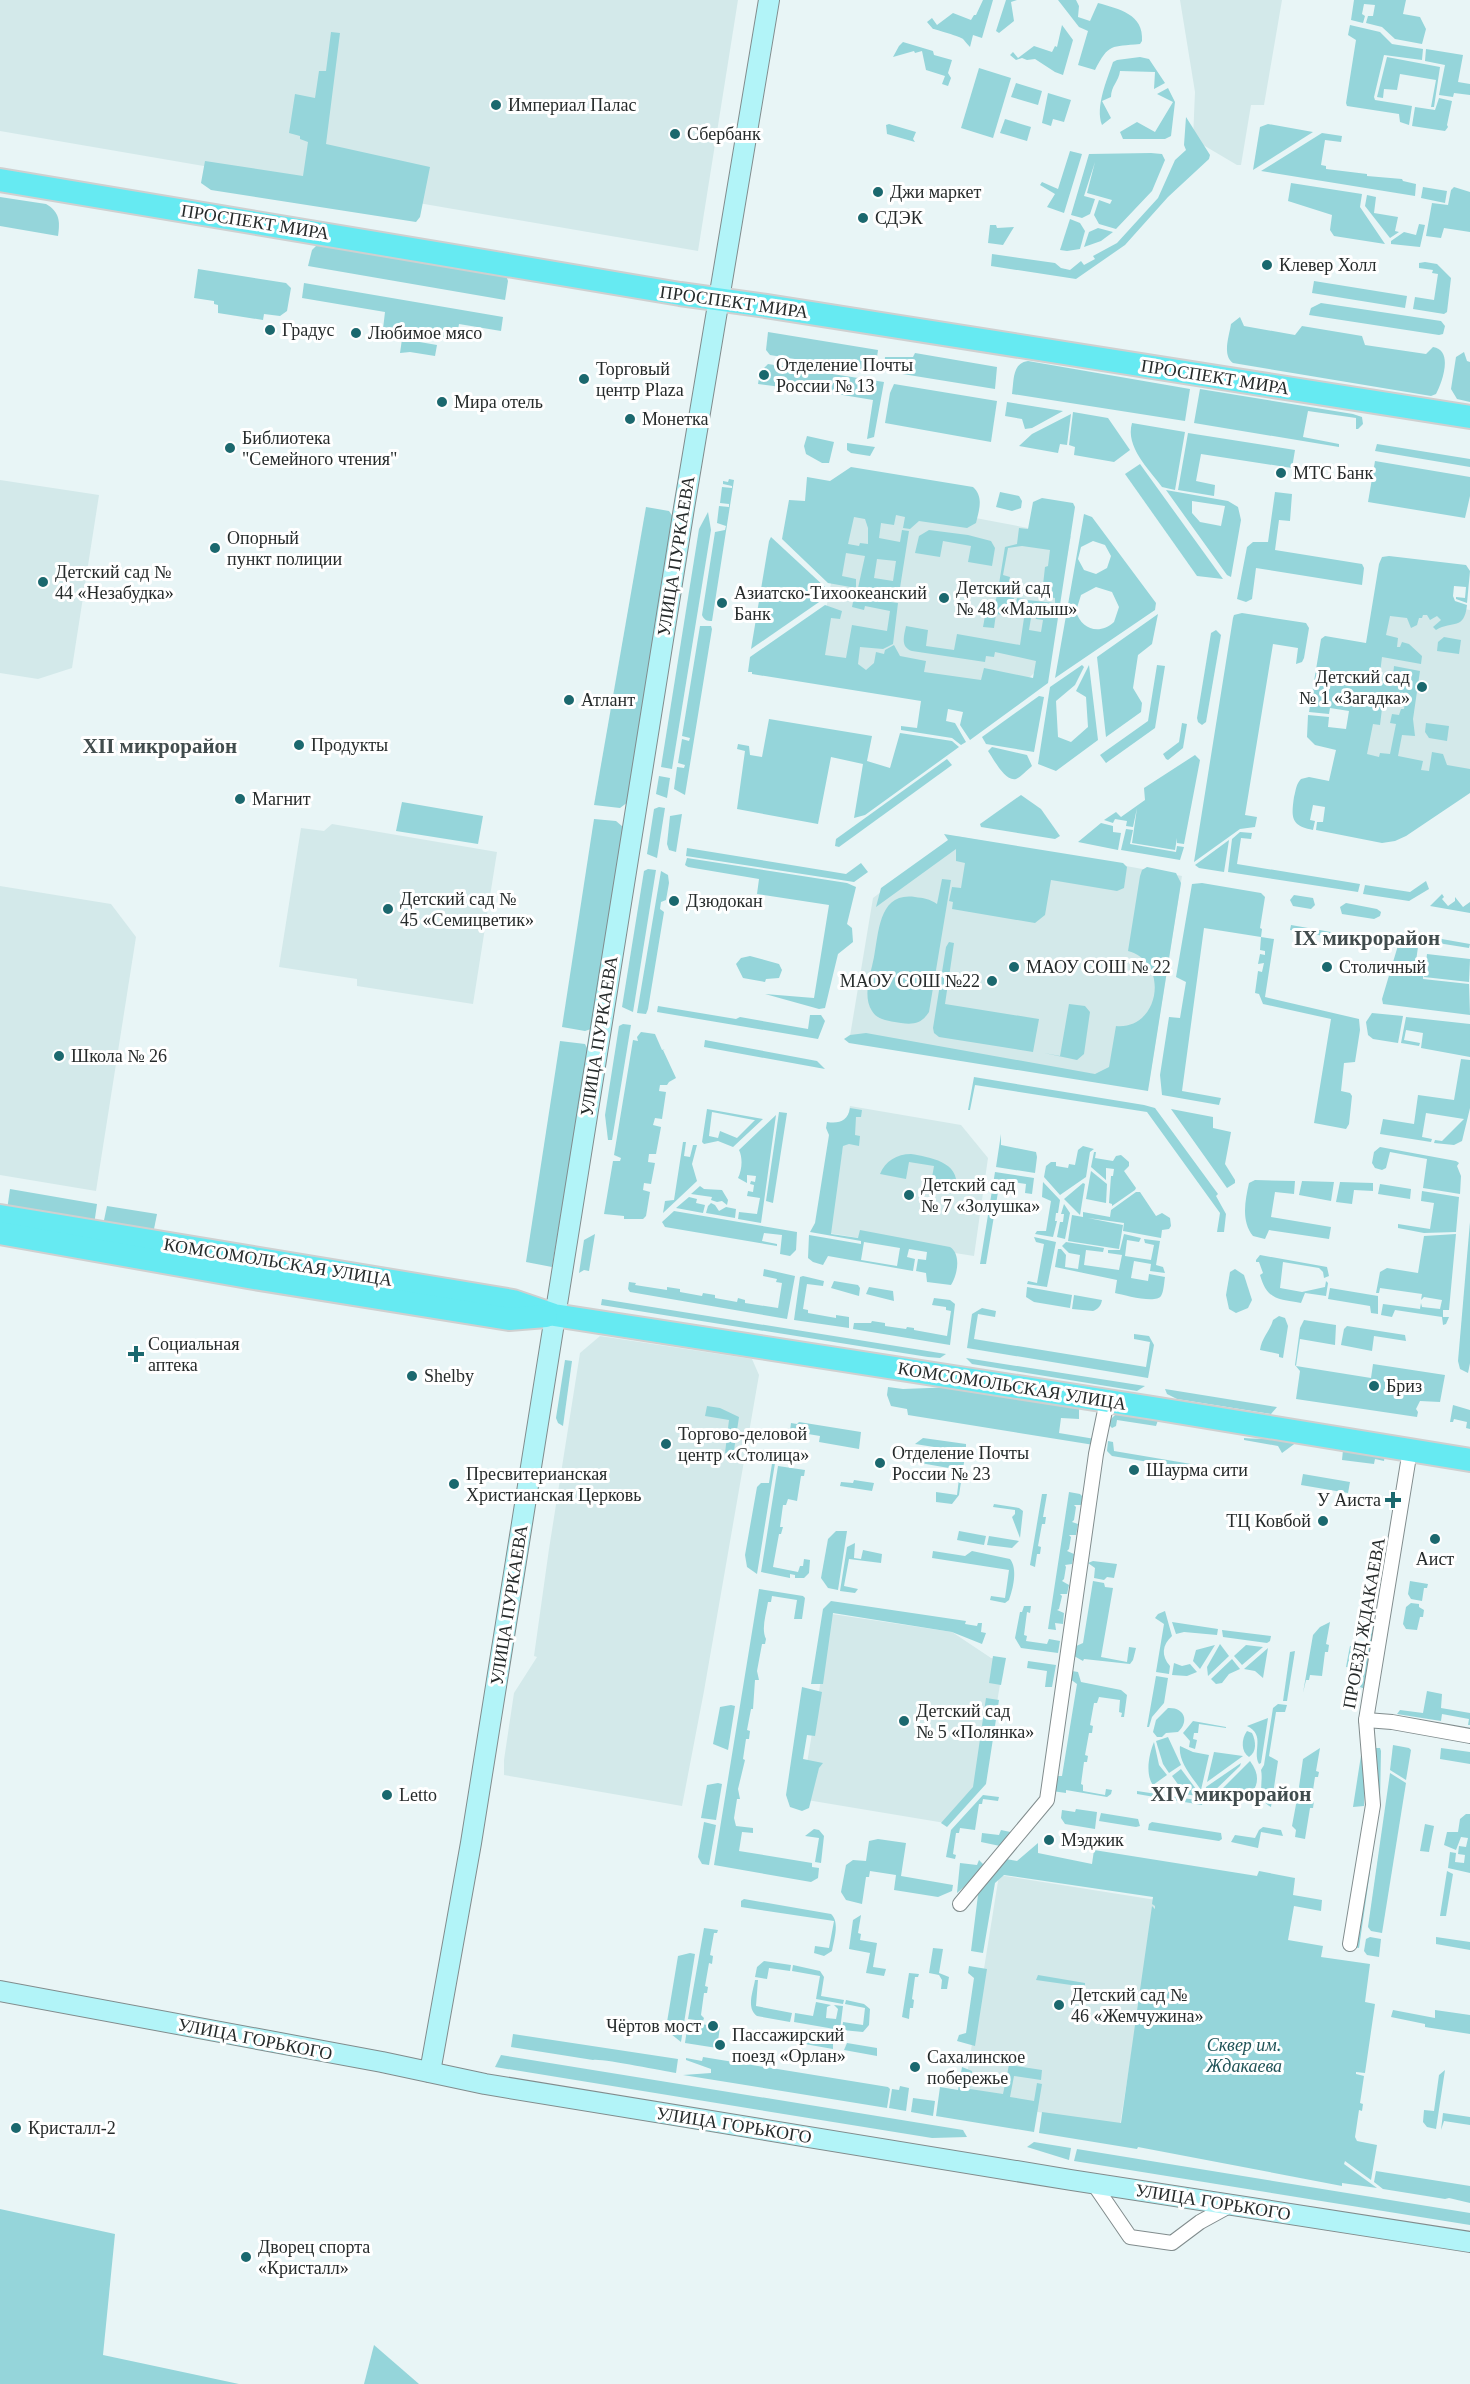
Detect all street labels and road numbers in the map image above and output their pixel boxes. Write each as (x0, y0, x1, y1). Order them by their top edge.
street label: ПРОСПЕКТ МИРА (180, 200, 330, 244)
street label: ПРОСПЕКТ МИРА (659, 282, 809, 322)
street label: ПРОСПЕКТ МИРА (1140, 355, 1290, 399)
street label: УЛИЦА ПУРКАЕВА (653, 474, 699, 638)
street label: УЛИЦА ПУРКАЕВА (576, 954, 622, 1118)
street label: КОМСОМОЛЬСКАЯ УЛИЦА (162, 1234, 394, 1290)
street label: КОМСОМОЛЬСКАЯ УЛИЦА (896, 1358, 1128, 1414)
street label: УЛИЦА ПУРКАЕВА (486, 1523, 532, 1687)
street label: ПРОЕЗД ЖДАКАЕВА (1339, 1536, 1389, 1710)
street label: УЛИЦА ГОРЬКОГО (176, 2014, 334, 2064)
street label: УЛИЦА ГОРЬКОГО (655, 2103, 813, 2147)
street label: УЛИЦА ГОРЬКОГО (1134, 2180, 1292, 2224)

